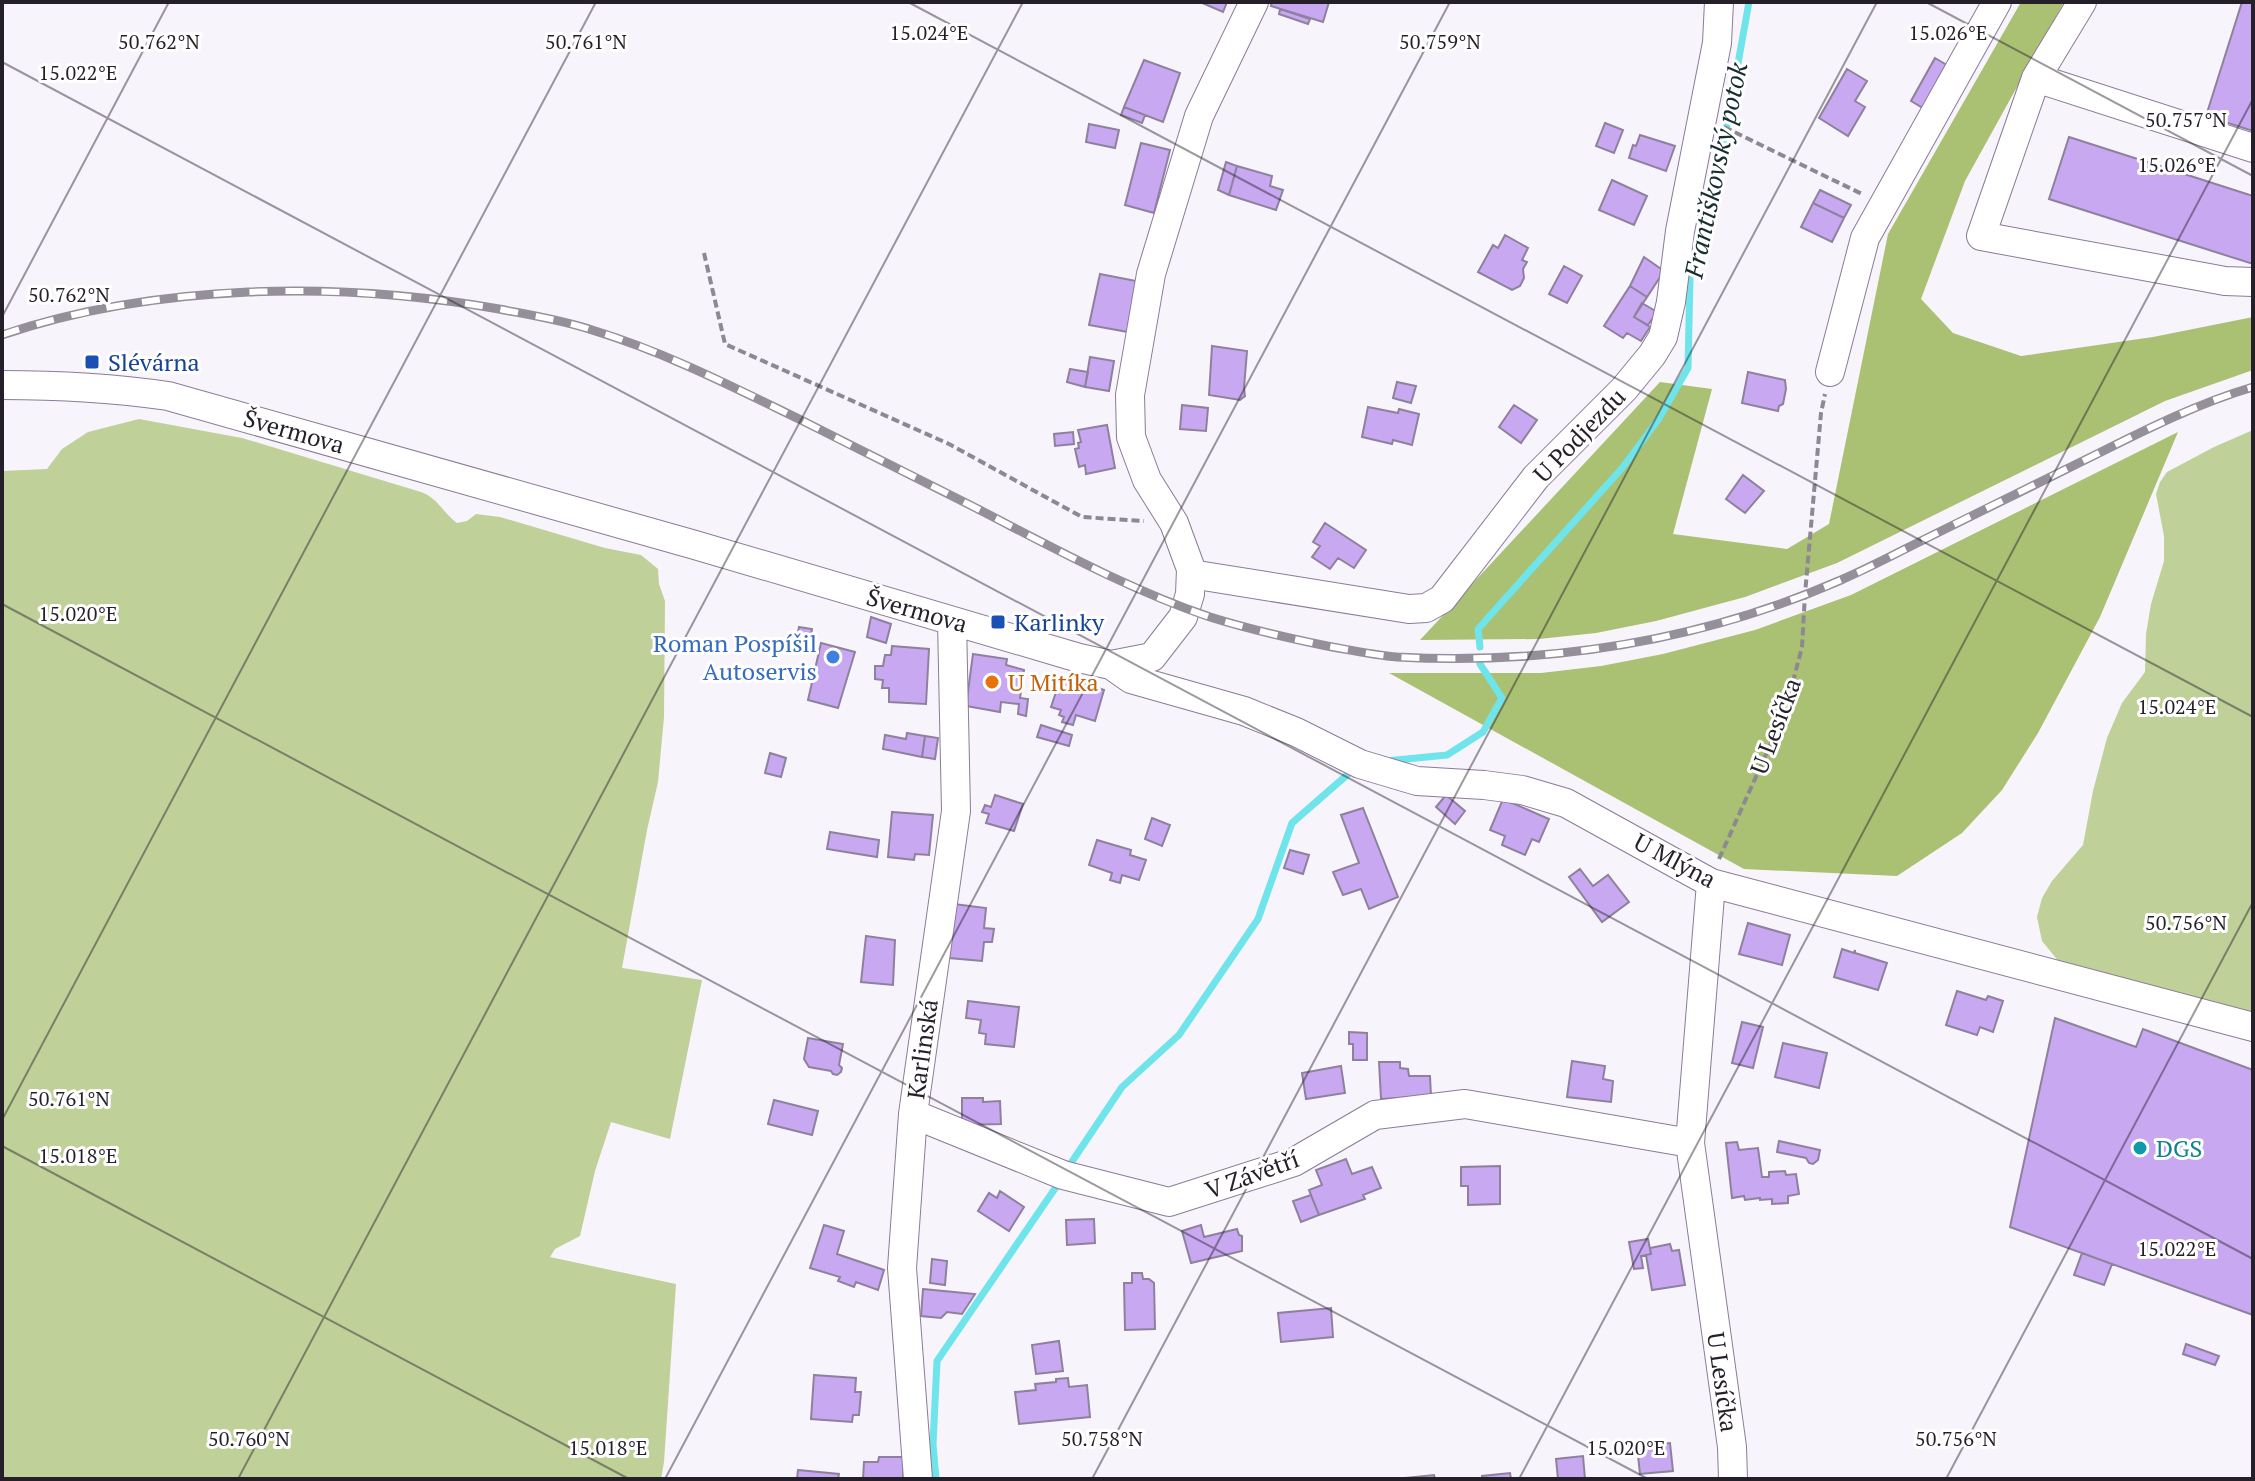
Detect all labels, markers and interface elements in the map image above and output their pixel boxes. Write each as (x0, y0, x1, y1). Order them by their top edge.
text: 15.024°E (890, 19, 969, 46)
text: 15.026°E (1909, 19, 1988, 46)
text: 50.762°N (118, 28, 200, 55)
text: 50.761°N (545, 28, 627, 55)
text: 50.759°N (1399, 28, 1481, 55)
text: 15.022°E (39, 59, 118, 86)
water label: Františkovský potok (1675, 59, 1755, 282)
text: 50.757°N (2145, 106, 2227, 133)
text: 15.026°E (2138, 151, 2217, 178)
text: 50.762°N (28, 281, 110, 308)
place label: Slévárna (108, 346, 200, 378)
marker: Slévárna (83, 353, 101, 371)
street label: U Podjezdu (1526, 381, 1632, 489)
street label: Švermova (240, 401, 348, 461)
street label: Švermova (863, 580, 971, 640)
text: 15.020°E (39, 600, 118, 627)
place label: Karlinky (1014, 606, 1105, 638)
marker: Karlinky (989, 613, 1007, 631)
place label: Roman Pospíšil Autoservis (653, 627, 817, 687)
marker: Roman Pospíšil Autoservis (824, 648, 842, 666)
place label: U Mitíka (1008, 666, 1099, 698)
marker: U Mitíka (983, 673, 1001, 691)
street label: U Lesíčka (1742, 673, 1808, 779)
text: 15.024°E (2138, 693, 2217, 720)
street label: U Mlýna (1628, 825, 1722, 895)
text: 50.756°N (2145, 909, 2227, 936)
street label: Karlinská (899, 997, 945, 1101)
text: 50.761°N (28, 1085, 110, 1112)
place label: DGS (2156, 1132, 2202, 1164)
marker: DGS (2131, 1139, 2149, 1157)
text: 15.018°E (39, 1142, 118, 1169)
street label: V Závětří (1201, 1142, 1303, 1206)
text: 15.022°E (2138, 1235, 2217, 1262)
street label: U Lesíčka (1700, 1330, 1746, 1434)
text: 50.760°N (208, 1425, 290, 1452)
text: 50.758°N (1061, 1425, 1143, 1452)
text: 50.756°N (1915, 1425, 1997, 1452)
text: 15.018°E (569, 1434, 648, 1461)
text: 15.020°E (1587, 1434, 1666, 1461)

